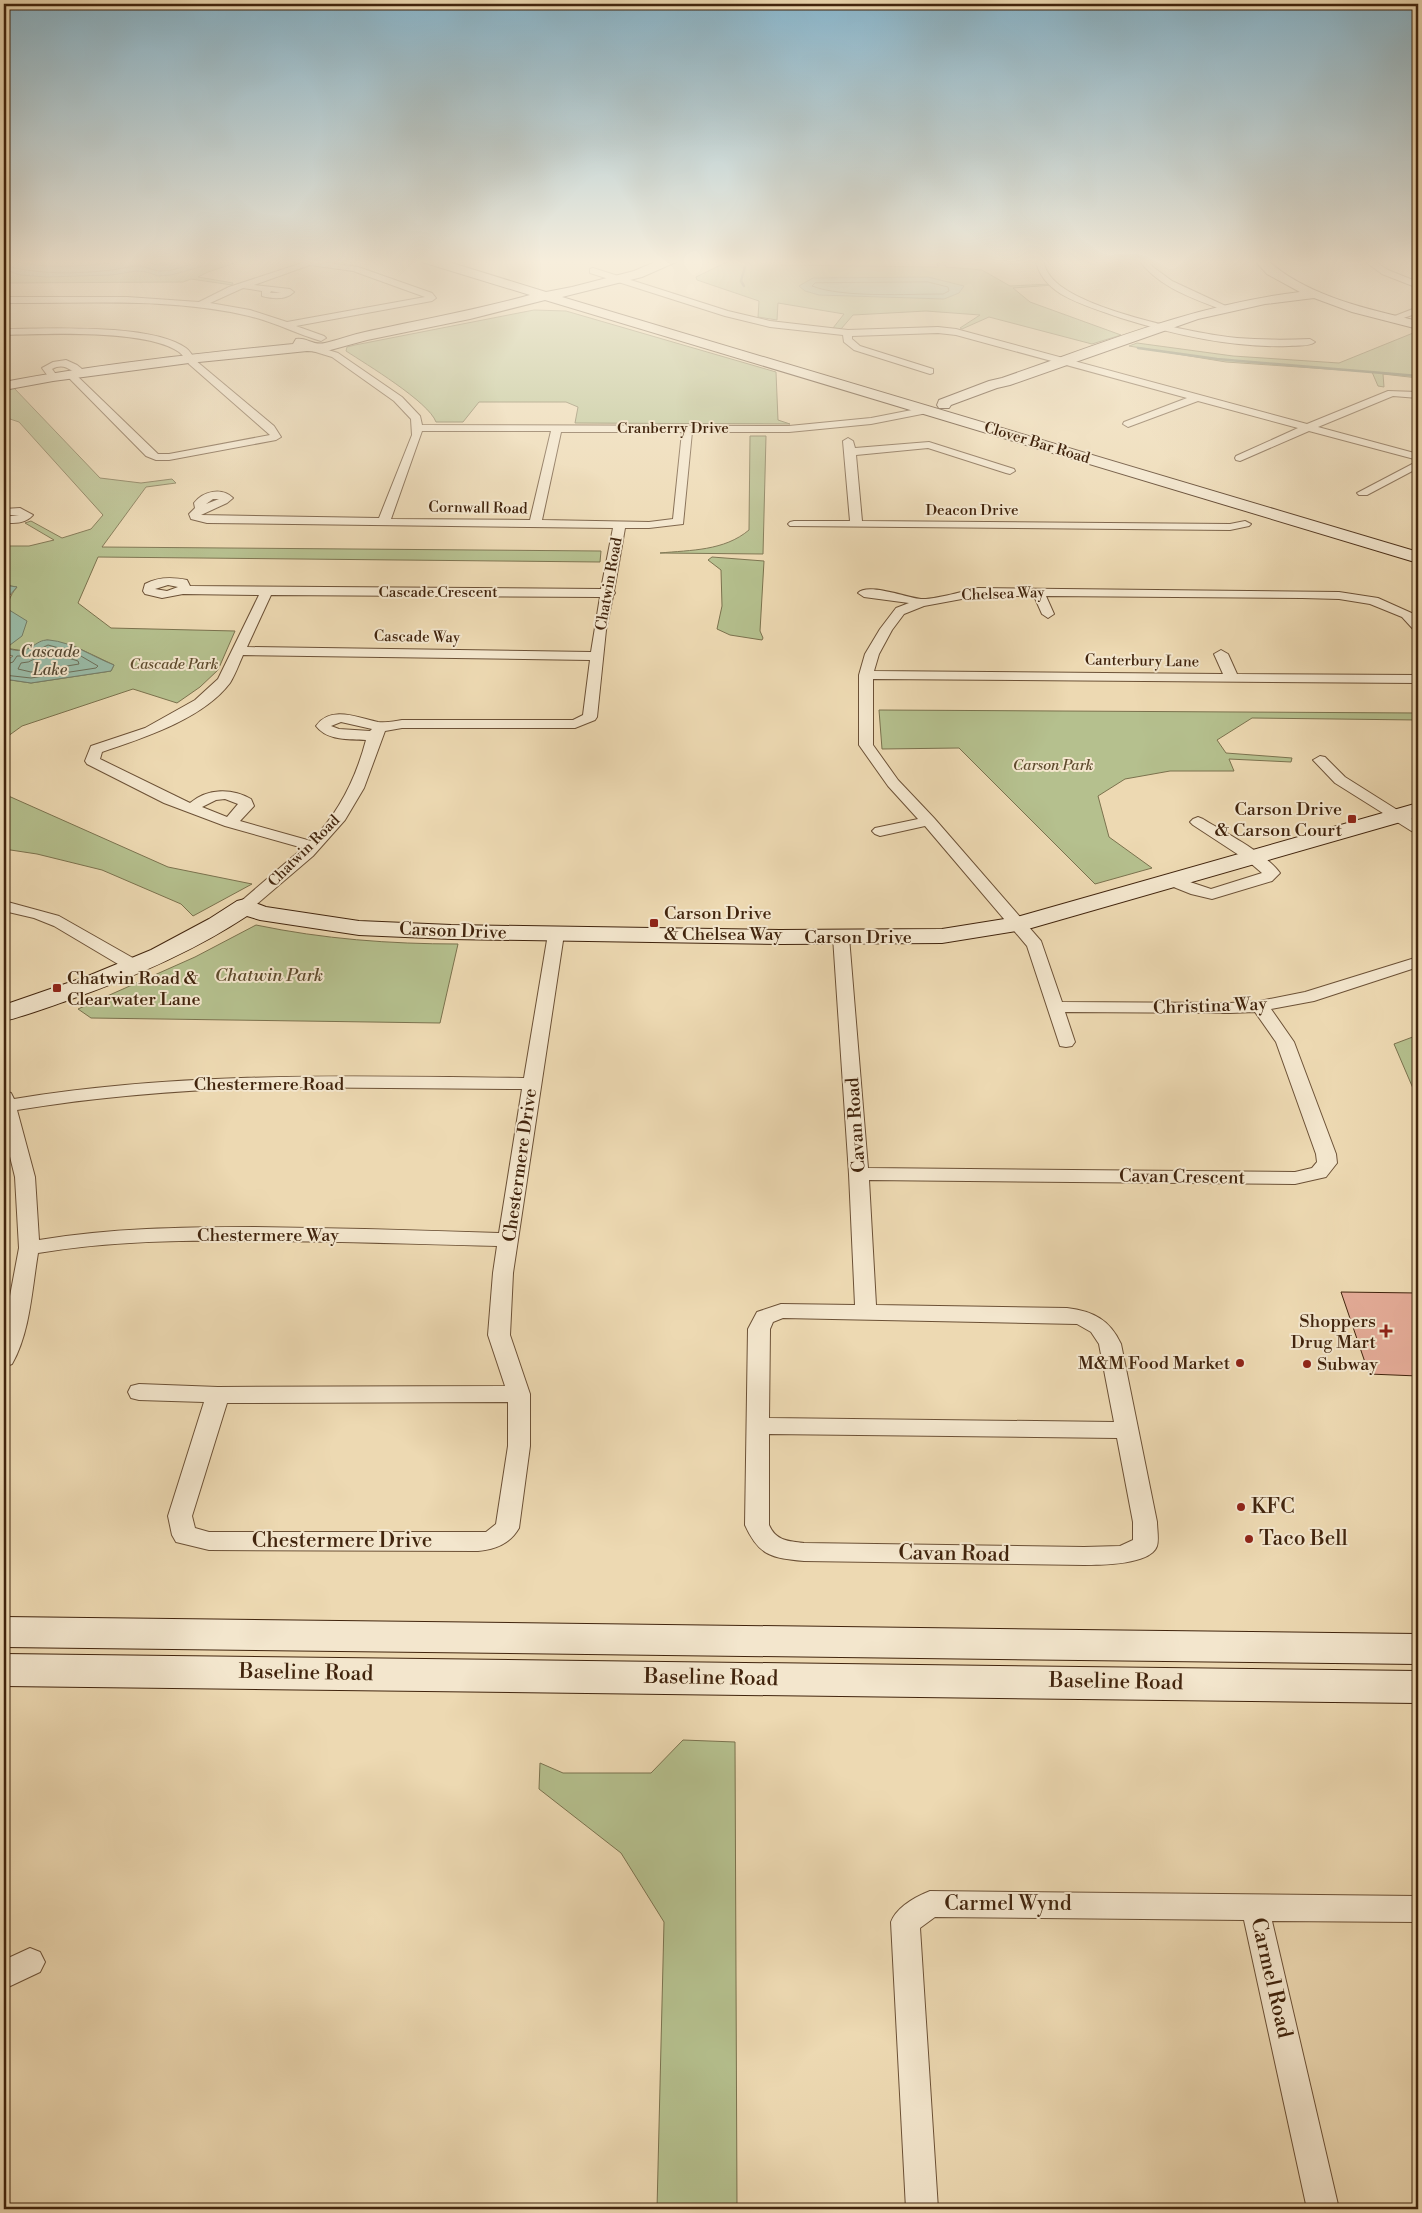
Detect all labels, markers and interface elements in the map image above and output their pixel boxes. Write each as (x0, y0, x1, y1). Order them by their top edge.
street label: Clover Bar Road (982, 418, 1093, 468)
street label: Cranberry Drive (617, 419, 729, 438)
street label: Cornwall Road (428, 498, 528, 518)
street label: Deacon Drive (925, 501, 1019, 520)
street label: Chatwin Road (591, 535, 627, 632)
street label: Cascade Crescent (378, 583, 498, 602)
street label: Chelsea Way (961, 583, 1046, 605)
street label: Cascade Way (374, 627, 461, 647)
water label: Cascade Lake (21, 642, 80, 680)
street label: Canterbury Lane (1085, 651, 1199, 671)
park label: Cascade Park (130, 655, 219, 674)
park label: Carson Park (1013, 756, 1093, 775)
place label: Carson Drive & Carson Court (1215, 798, 1343, 842)
street label: Chatwin Road (264, 811, 344, 891)
marker: Carson Drive & Carson Court (1346, 813, 1358, 825)
place label: Carson Drive & Chelsea Way (664, 902, 783, 946)
marker: Carson Drive & Chelsea Way (648, 917, 660, 929)
street label: Carson Drive (399, 918, 507, 944)
street label: Carson Drive (804, 926, 912, 949)
park label: Chatwin Park (215, 964, 323, 987)
place label: Chatwin Road & Clearwater Lane (67, 967, 201, 1011)
marker: Chatwin Road & Clearwater Lane (51, 982, 63, 994)
street label: Christina Way (1153, 993, 1268, 1019)
street label: Chestermere Road (194, 1073, 345, 1096)
street label: Cavan Road (841, 1076, 871, 1173)
street label: Chestermere Drive (498, 1087, 542, 1243)
street label: Cavan Crescent (1119, 1164, 1246, 1190)
street label: Chestermere Way (197, 1224, 339, 1247)
place label: Shoppers Drug Mart (1291, 1310, 1377, 1354)
marker: Shoppers Drug Mart (1380, 1325, 1392, 1337)
place label: M&M Food Market (1078, 1352, 1231, 1375)
place label: Subway (1317, 1353, 1378, 1376)
marker: M&M Food Market (1234, 1357, 1246, 1369)
marker: Subway (1301, 1358, 1313, 1370)
place label: KFC (1251, 1494, 1295, 1520)
marker: KFC (1235, 1501, 1247, 1513)
place label: Taco Bell (1259, 1526, 1348, 1552)
street label: Chestermere Drive (252, 1528, 432, 1554)
marker: Taco Bell (1243, 1533, 1255, 1545)
street label: Cavan Road (898, 1540, 1010, 1568)
street label: Baseline Road (238, 1659, 374, 1687)
street label: Baseline Road (643, 1664, 779, 1692)
street label: Baseline Road (1048, 1668, 1184, 1696)
street label: Carmel Wynd (944, 1891, 1072, 1917)
street label: Carmel Road (1245, 1915, 1297, 2041)

